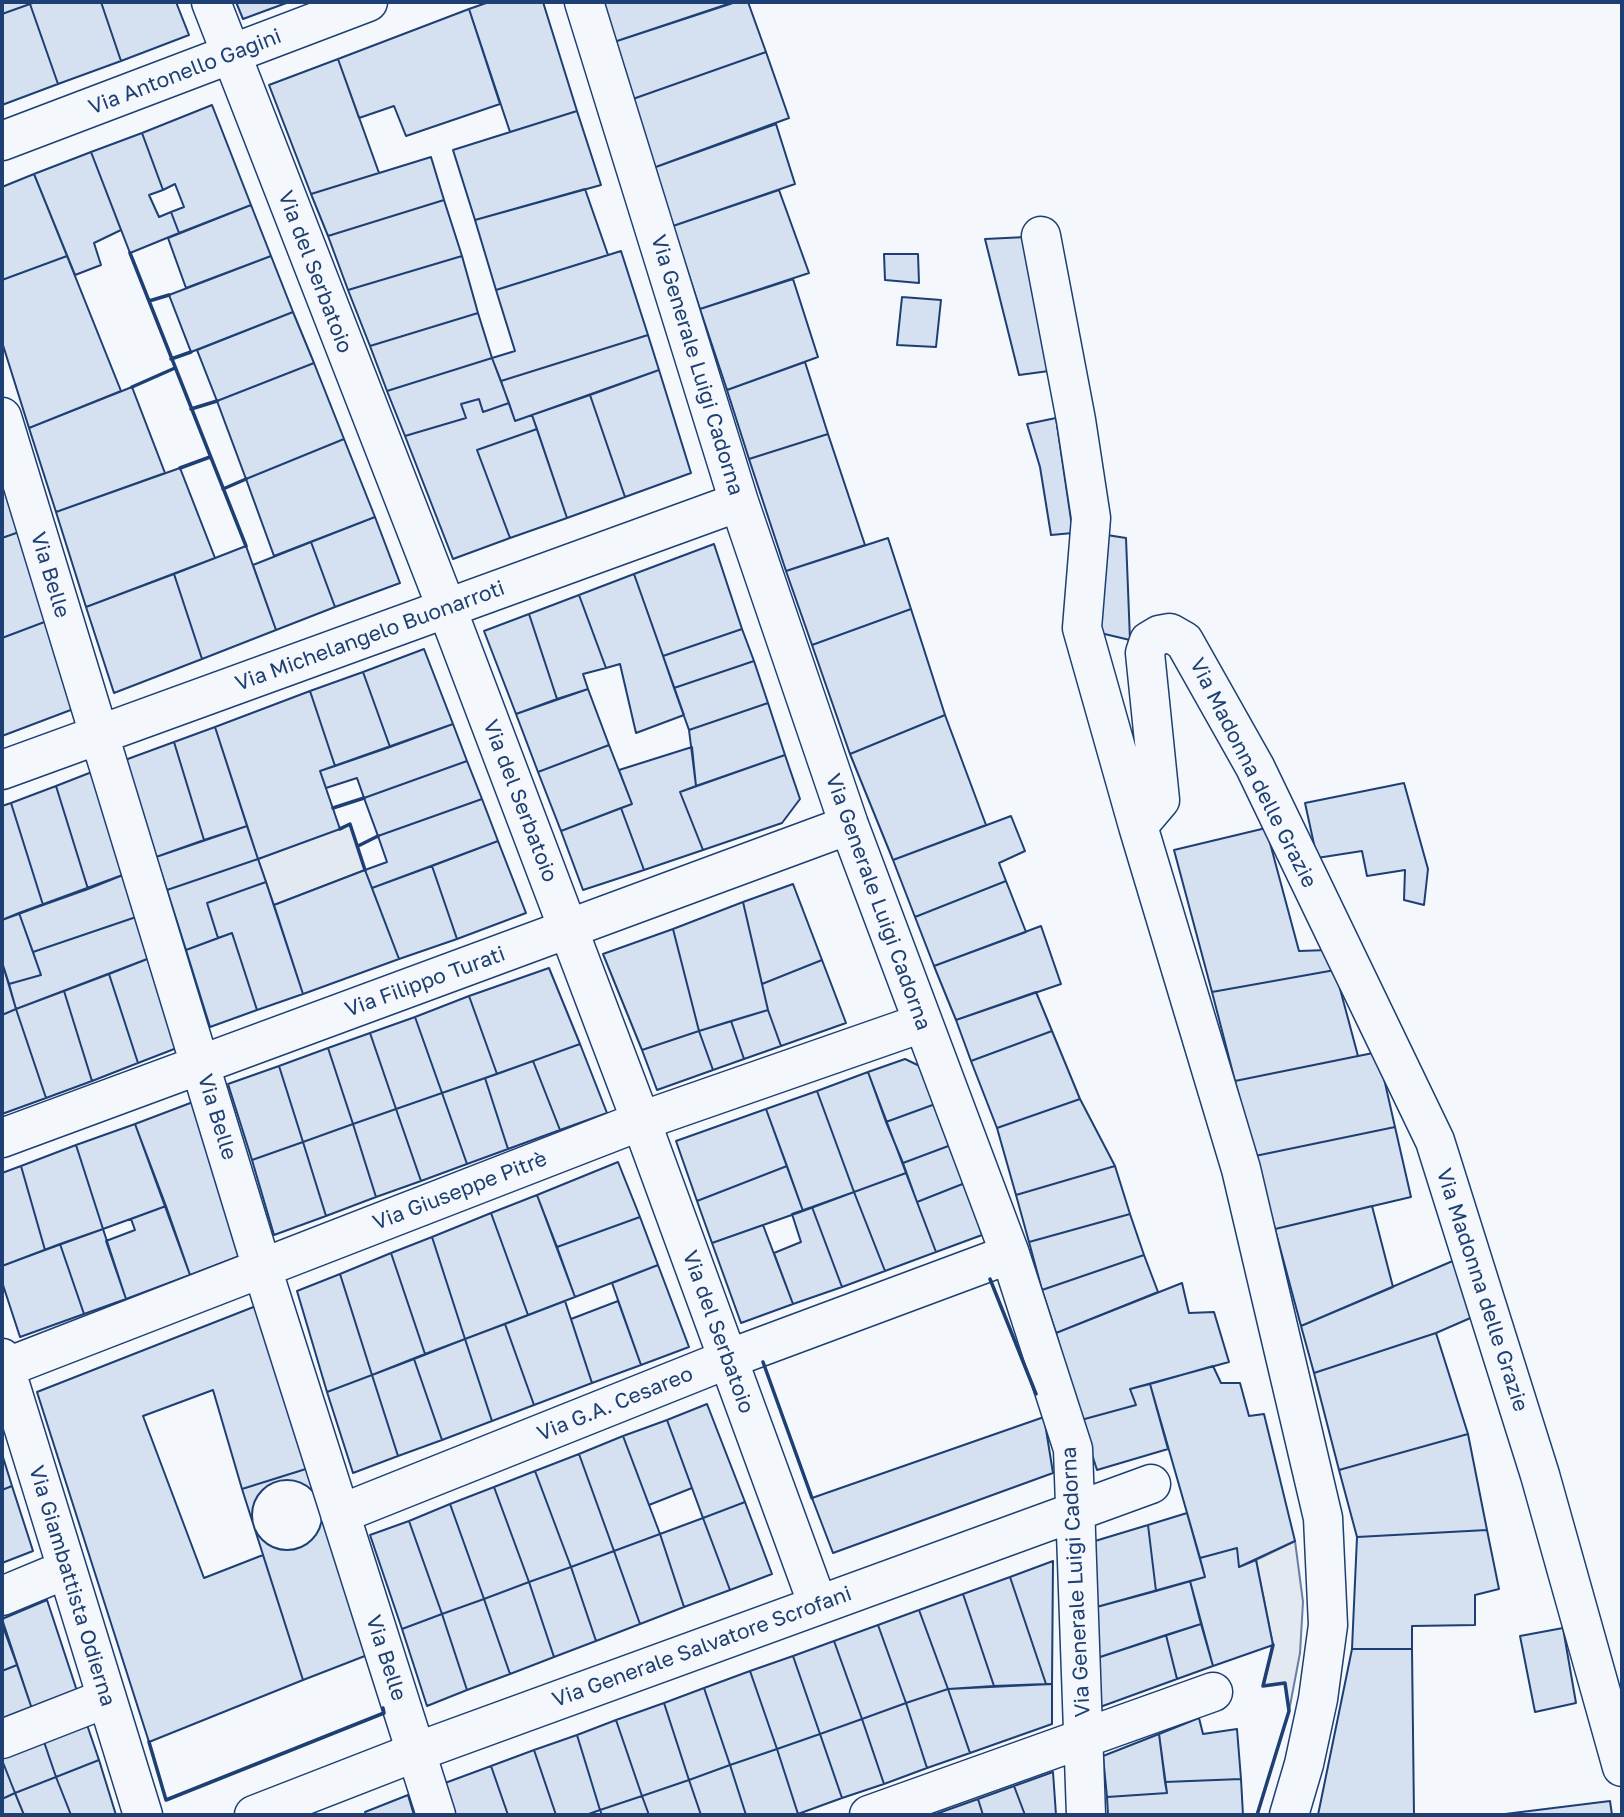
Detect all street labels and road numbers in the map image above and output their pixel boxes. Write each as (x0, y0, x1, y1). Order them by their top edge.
street label: Via Antonello Gagini (85, 24, 285, 120)
street label: Via del Serbatoio (273, 187, 357, 357)
street label: Via Generale Luigi Cadorna (645, 232, 749, 498)
street label: Via Belle (25, 529, 75, 621)
street label: Via Michelangelo Buonarroti (232, 575, 508, 697)
street label: Via Madonna delle Grazie (1184, 654, 1322, 892)
street label: Via del Serbatoio (478, 716, 562, 886)
street label: Via Generale Luigi Cadorna (820, 770, 936, 1034)
street label: Via Filippo Turati (342, 941, 508, 1023)
street label: Via Belle (192, 1071, 242, 1163)
street label: Via Giuseppe Pitrè (369, 1146, 551, 1236)
street label: Via Madonna delle Grazie (1431, 1165, 1533, 1415)
street label: Via del Serbatoio (677, 1247, 759, 1417)
street label: Via G.A. Cesareo (533, 1361, 697, 1447)
street label: Via Generale Luigi Cadorna (1056, 1446, 1096, 1718)
street label: Via Giambattista Odierna (23, 1463, 121, 1709)
street label: Via Generale Salvatore Scrofani (549, 1581, 855, 1713)
street label: Via Belle (360, 1612, 412, 1704)

